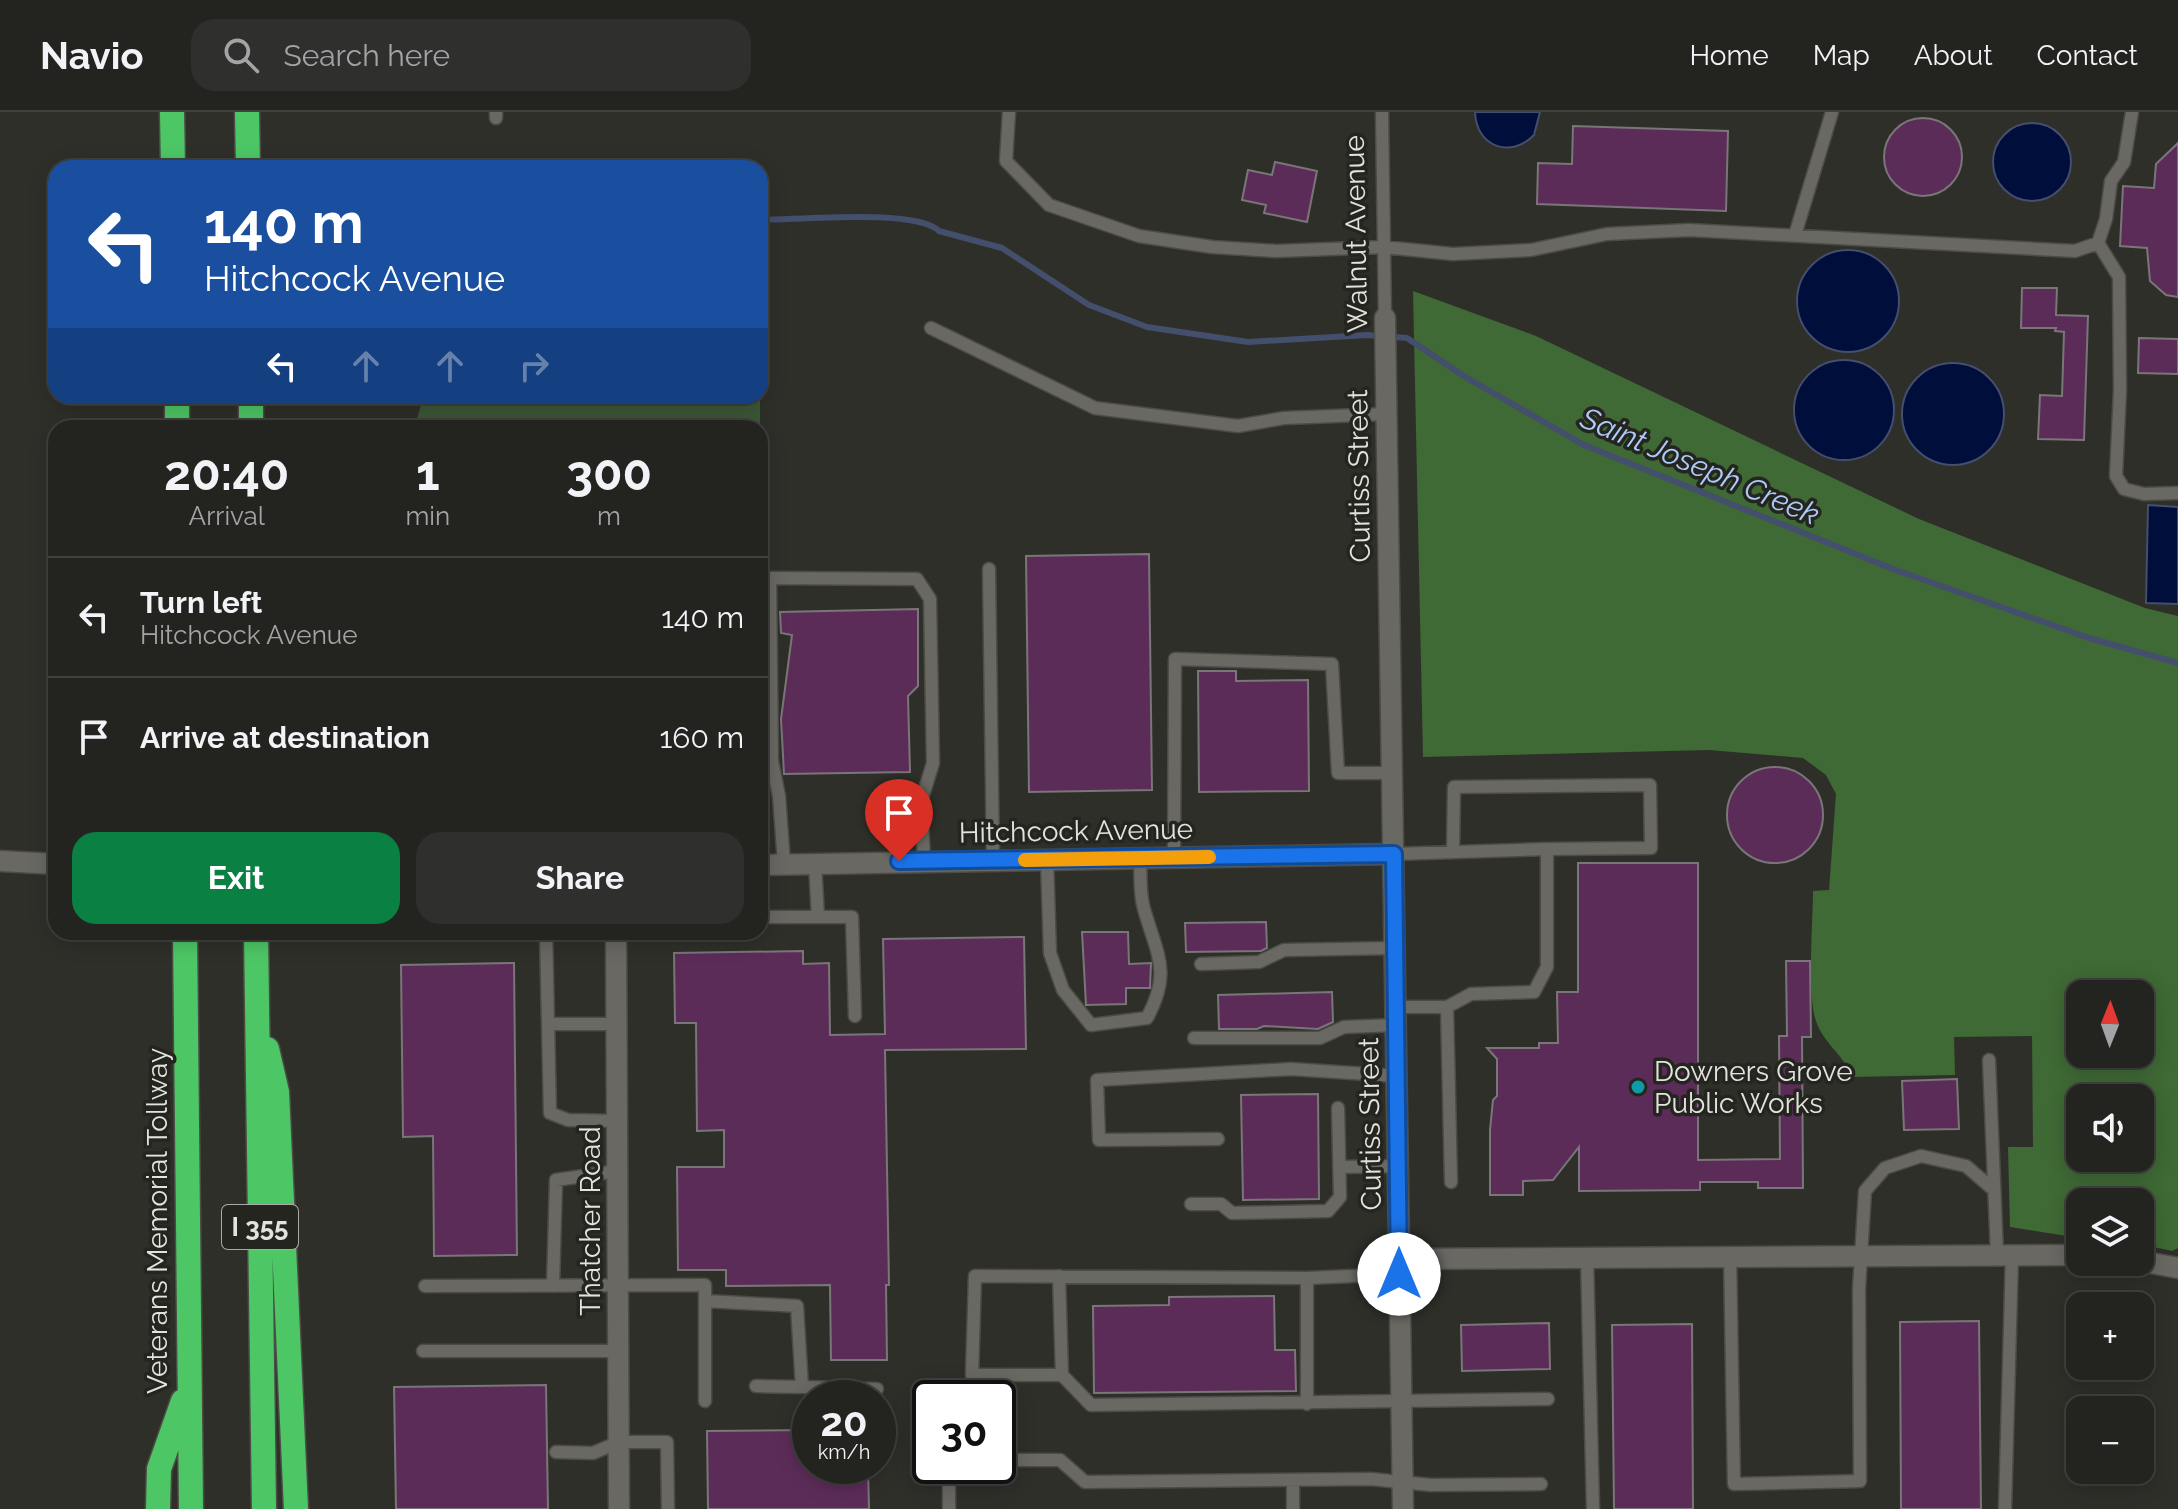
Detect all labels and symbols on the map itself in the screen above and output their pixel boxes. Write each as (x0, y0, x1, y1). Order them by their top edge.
street label: Walnut Avenue (1338, 135, 1374, 333)
street label: Curtiss Street (1341, 389, 1377, 563)
water label: Saint Joseph Creek (1575, 400, 1824, 532)
pin (865, 779, 933, 861)
street label: Hitchcock Avenue (959, 812, 1193, 850)
north arrow (2066, 980, 2154, 1068)
street label: Curtiss Street (1352, 1037, 1388, 1211)
street label: Veterans Memorial Tollway (141, 1048, 174, 1394)
place label: Downers Grove Public Works (1654, 1055, 1853, 1120)
marker: Downers Grove Public Works (1629, 1078, 1647, 1096)
street label: Thatcher Road (574, 1126, 607, 1316)
road number: I 355 (222, 1205, 298, 1249)
position arrow (1357, 1232, 1441, 1316)
speed limit sign: 30 (912, 1380, 1016, 1484)

